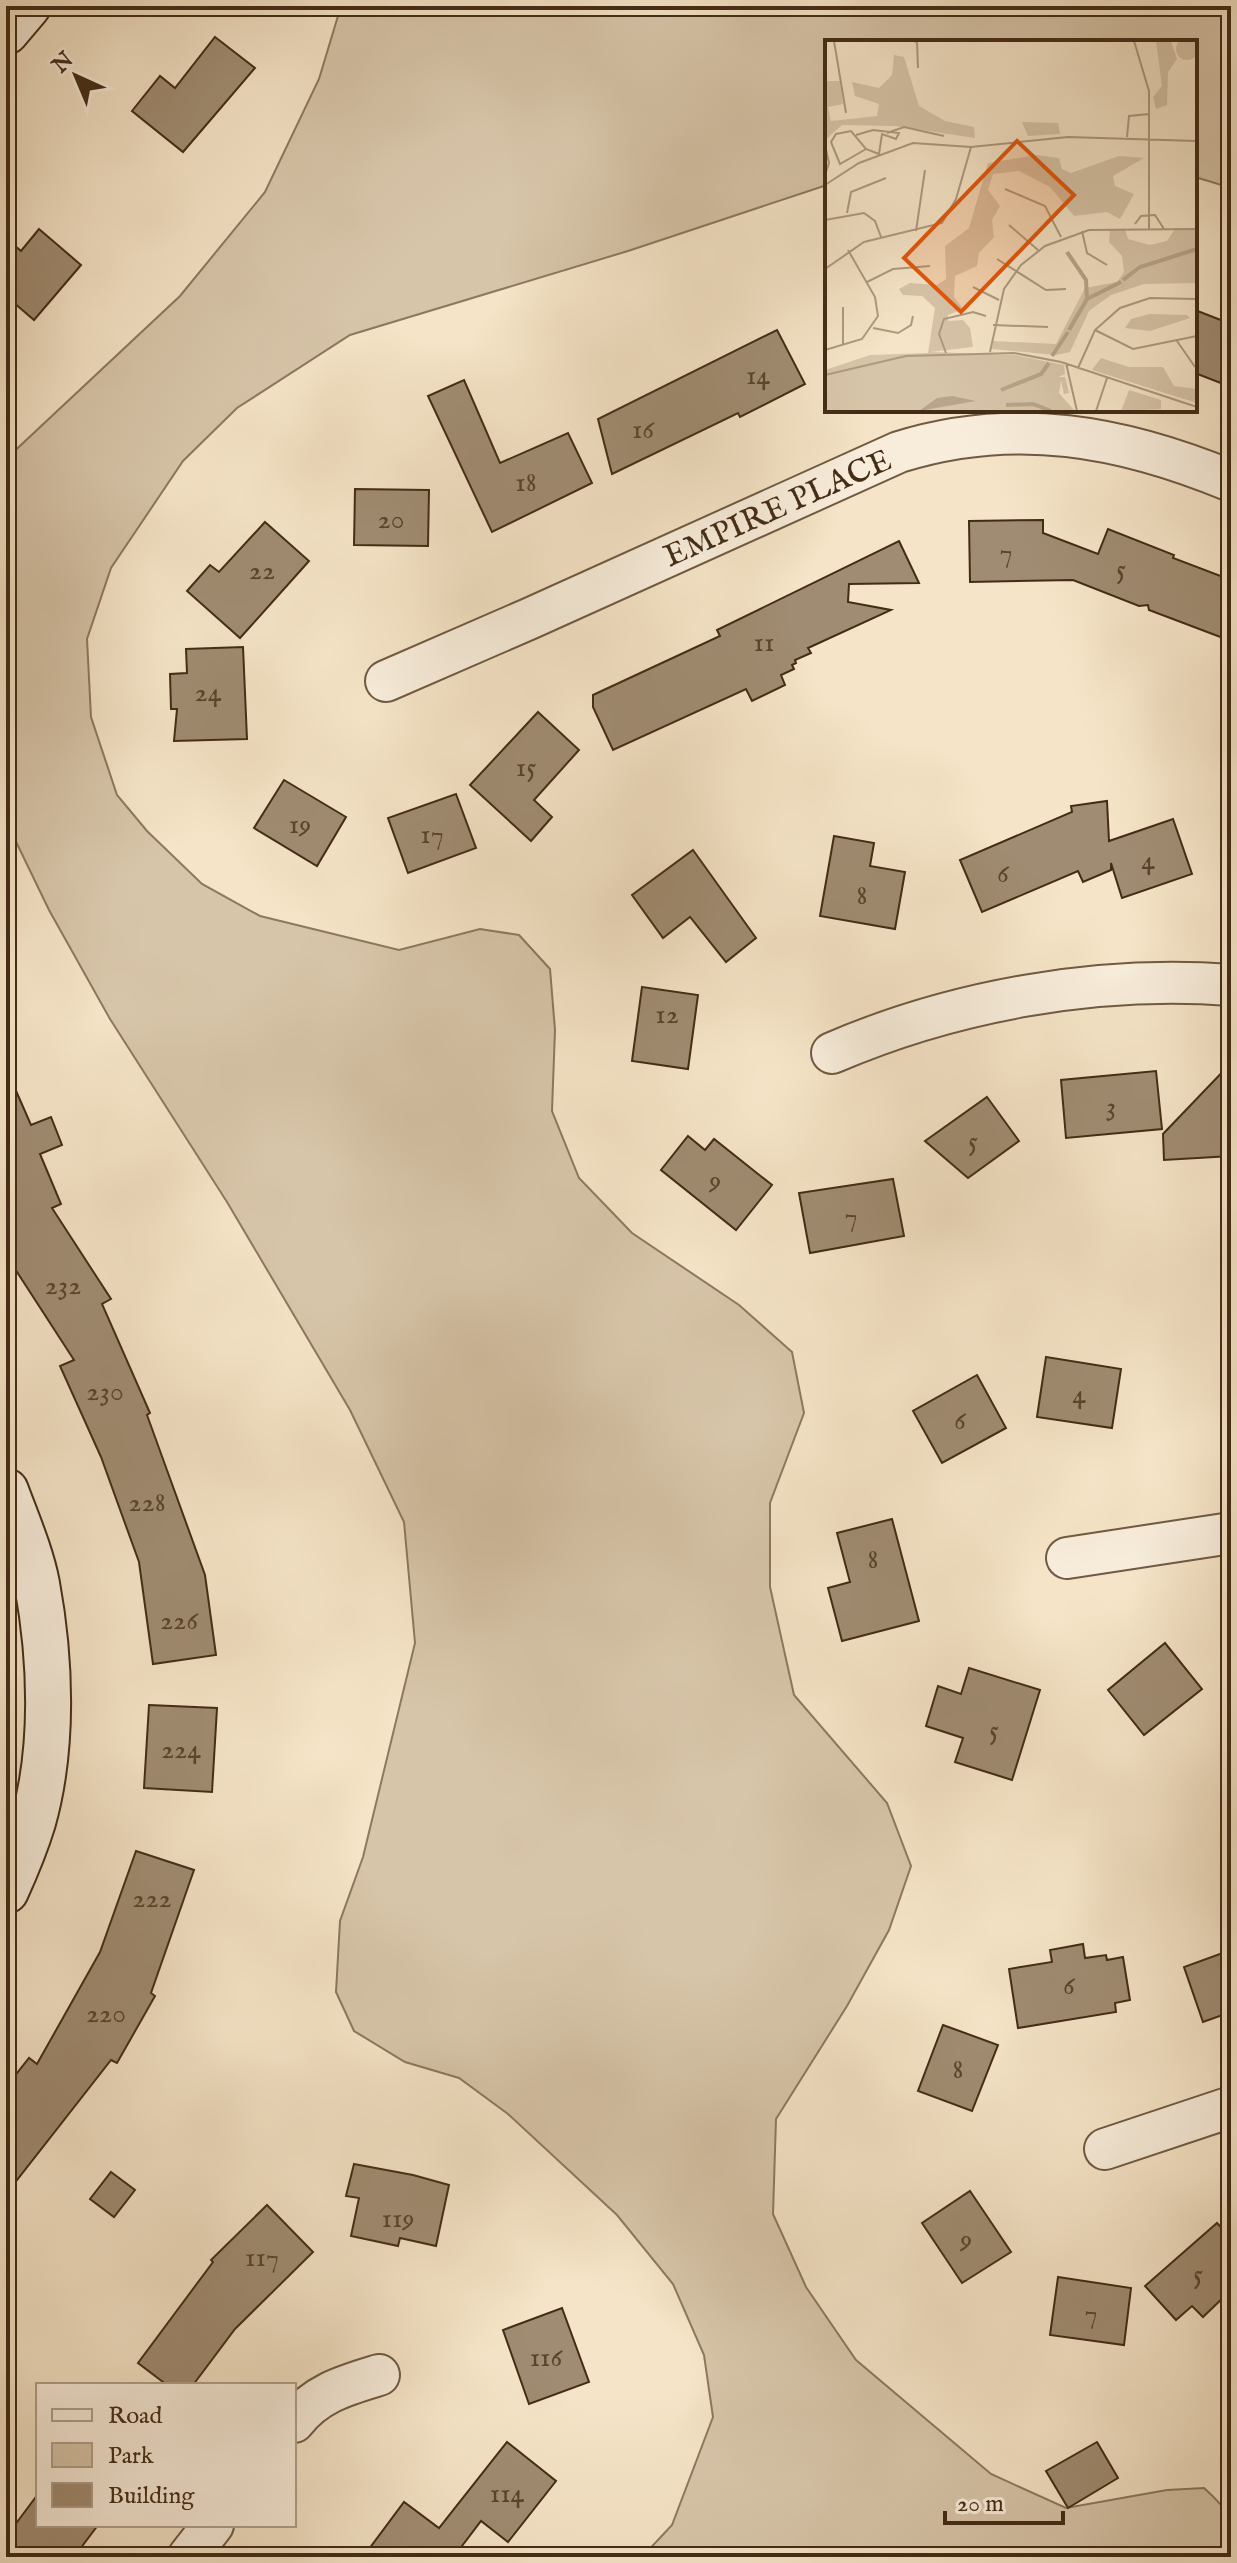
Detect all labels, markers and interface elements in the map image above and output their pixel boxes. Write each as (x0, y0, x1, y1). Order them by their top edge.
north arrow (36, 36, 116, 116)
inset map (825, 40, 1197, 412)
text: N (46, 46, 80, 80)
house number: 14 (746, 359, 770, 394)
house number: 16 (632, 413, 655, 448)
street label: EMPIRE PLACE (658, 441, 898, 578)
house number: 18 (515, 466, 537, 501)
house number: 20 (378, 503, 404, 538)
house number: 7 (999, 536, 1013, 571)
house number: 5 (1116, 553, 1126, 588)
house number: 22 (249, 554, 275, 589)
house number: 11 (754, 626, 774, 661)
house number: 24 (195, 676, 222, 711)
house number: 15 (516, 751, 536, 786)
house number: 19 (289, 808, 311, 843)
house number: 17 (420, 818, 444, 853)
house number: 4 (1141, 844, 1155, 879)
house number: 6 (997, 857, 1010, 892)
house number: 8 (857, 879, 867, 914)
house number: 12 (655, 998, 679, 1033)
house number: 3 (1106, 1090, 1116, 1125)
house number: 5 (968, 1125, 978, 1160)
house number: 9 (708, 1164, 721, 1199)
house number: 7 (844, 1200, 858, 1235)
house number: 232 (45, 1269, 81, 1304)
house number: 230 (86, 1375, 124, 1410)
house number: 4 (1072, 1378, 1086, 1413)
house number: 6 (954, 1404, 967, 1439)
house number: 228 (128, 1486, 166, 1521)
house number: 8 (868, 1543, 878, 1578)
house number: 226 (160, 1604, 199, 1639)
house number: 5 (989, 1714, 999, 1749)
house number: 224 (161, 1733, 201, 1768)
house number: 222 (132, 1882, 172, 1917)
house number: 6 (1063, 1969, 1076, 2004)
house number: 220 (86, 1997, 126, 2032)
house number: 8 (953, 2053, 963, 2088)
house number: 119 (381, 2202, 415, 2237)
house number: 9 (959, 2223, 972, 2258)
house number: 117 (245, 2241, 279, 2276)
house number: 5 (1193, 2258, 1203, 2293)
house number: 7 (1084, 2297, 1098, 2332)
house number: 116 (530, 2341, 564, 2376)
legend (36, 2383, 296, 2527)
text: Road (108, 2401, 162, 2432)
text: Park (108, 2441, 154, 2472)
scale bar (945, 2475, 1063, 2525)
house number: 114 (490, 2477, 525, 2512)
text: Building (108, 2481, 195, 2512)
text: 20 m (957, 2489, 1004, 2520)

